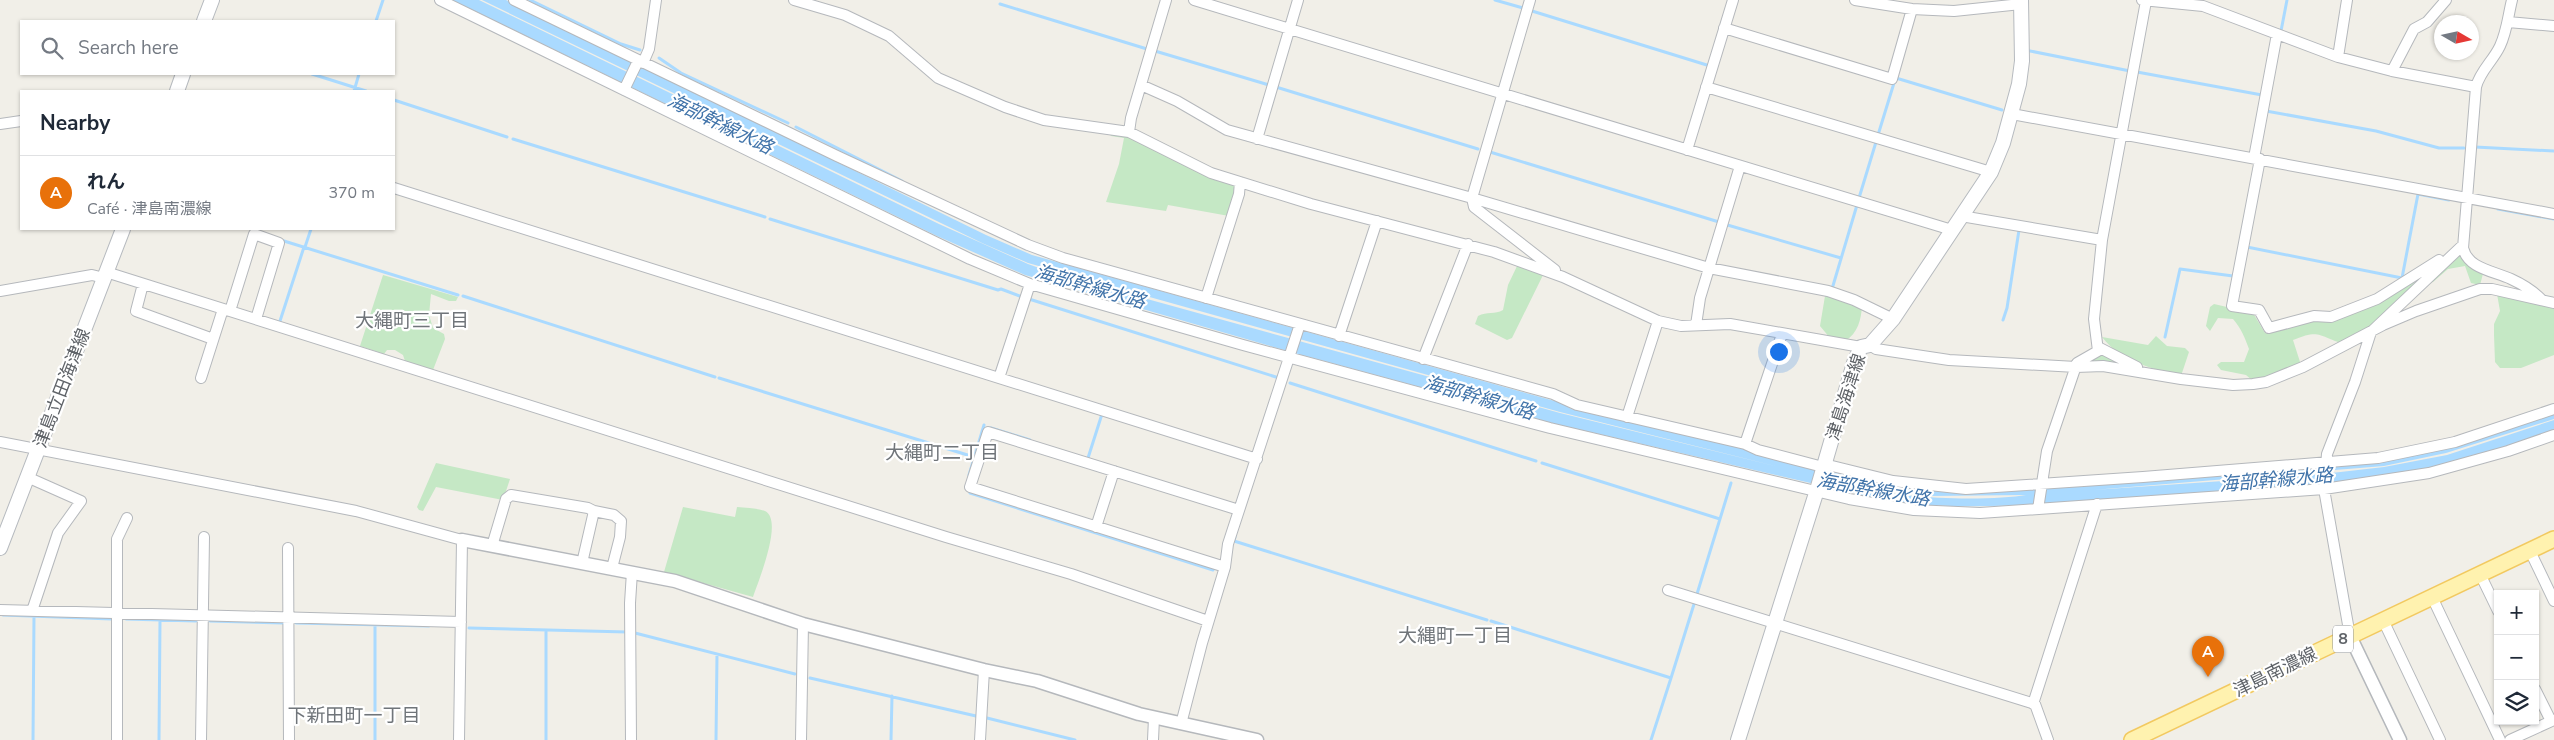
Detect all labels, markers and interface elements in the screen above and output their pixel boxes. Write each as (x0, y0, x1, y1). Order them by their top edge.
north arrow (2434, 15, 2479, 60)
search box (20, 20, 395, 75)
icon: search (38, 34, 66, 62)
text: Search here (78, 35, 179, 61)
water label: 海部幹線水路 (663, 87, 779, 162)
text: Nearby (40, 109, 110, 137)
text: れん (87, 169, 125, 195)
text: A (50, 182, 62, 204)
text: 370 m (328, 182, 375, 204)
text: Café · 津島南濃線 (87, 198, 211, 220)
water label: 海部幹線水路 (1032, 259, 1150, 316)
district label: 大縄町三丁目 (355, 308, 469, 334)
street label: 津島立田海津線 (28, 325, 96, 451)
your location (1766, 339, 1792, 365)
street label: 津島海津線 (1821, 350, 1871, 444)
water label: 海部幹線水路 (1421, 370, 1539, 427)
district label: 大縄町二丁目 (885, 440, 999, 466)
water label: 海部幹線水路 (2218, 462, 2336, 498)
water label: 海部幹線水路 (1815, 467, 1933, 513)
map controls (2494, 590, 2539, 725)
button: + (2494, 590, 2539, 635)
district label: 大縄町一丁目 (1398, 623, 1512, 649)
road number: 8 (2333, 626, 2353, 652)
button: − (2494, 635, 2539, 680)
pin: A (2192, 636, 2224, 677)
street label: 津島南濃線 (2229, 641, 2321, 703)
button: layers (2494, 680, 2539, 725)
district label: 下新田町一丁目 (287, 703, 421, 729)

